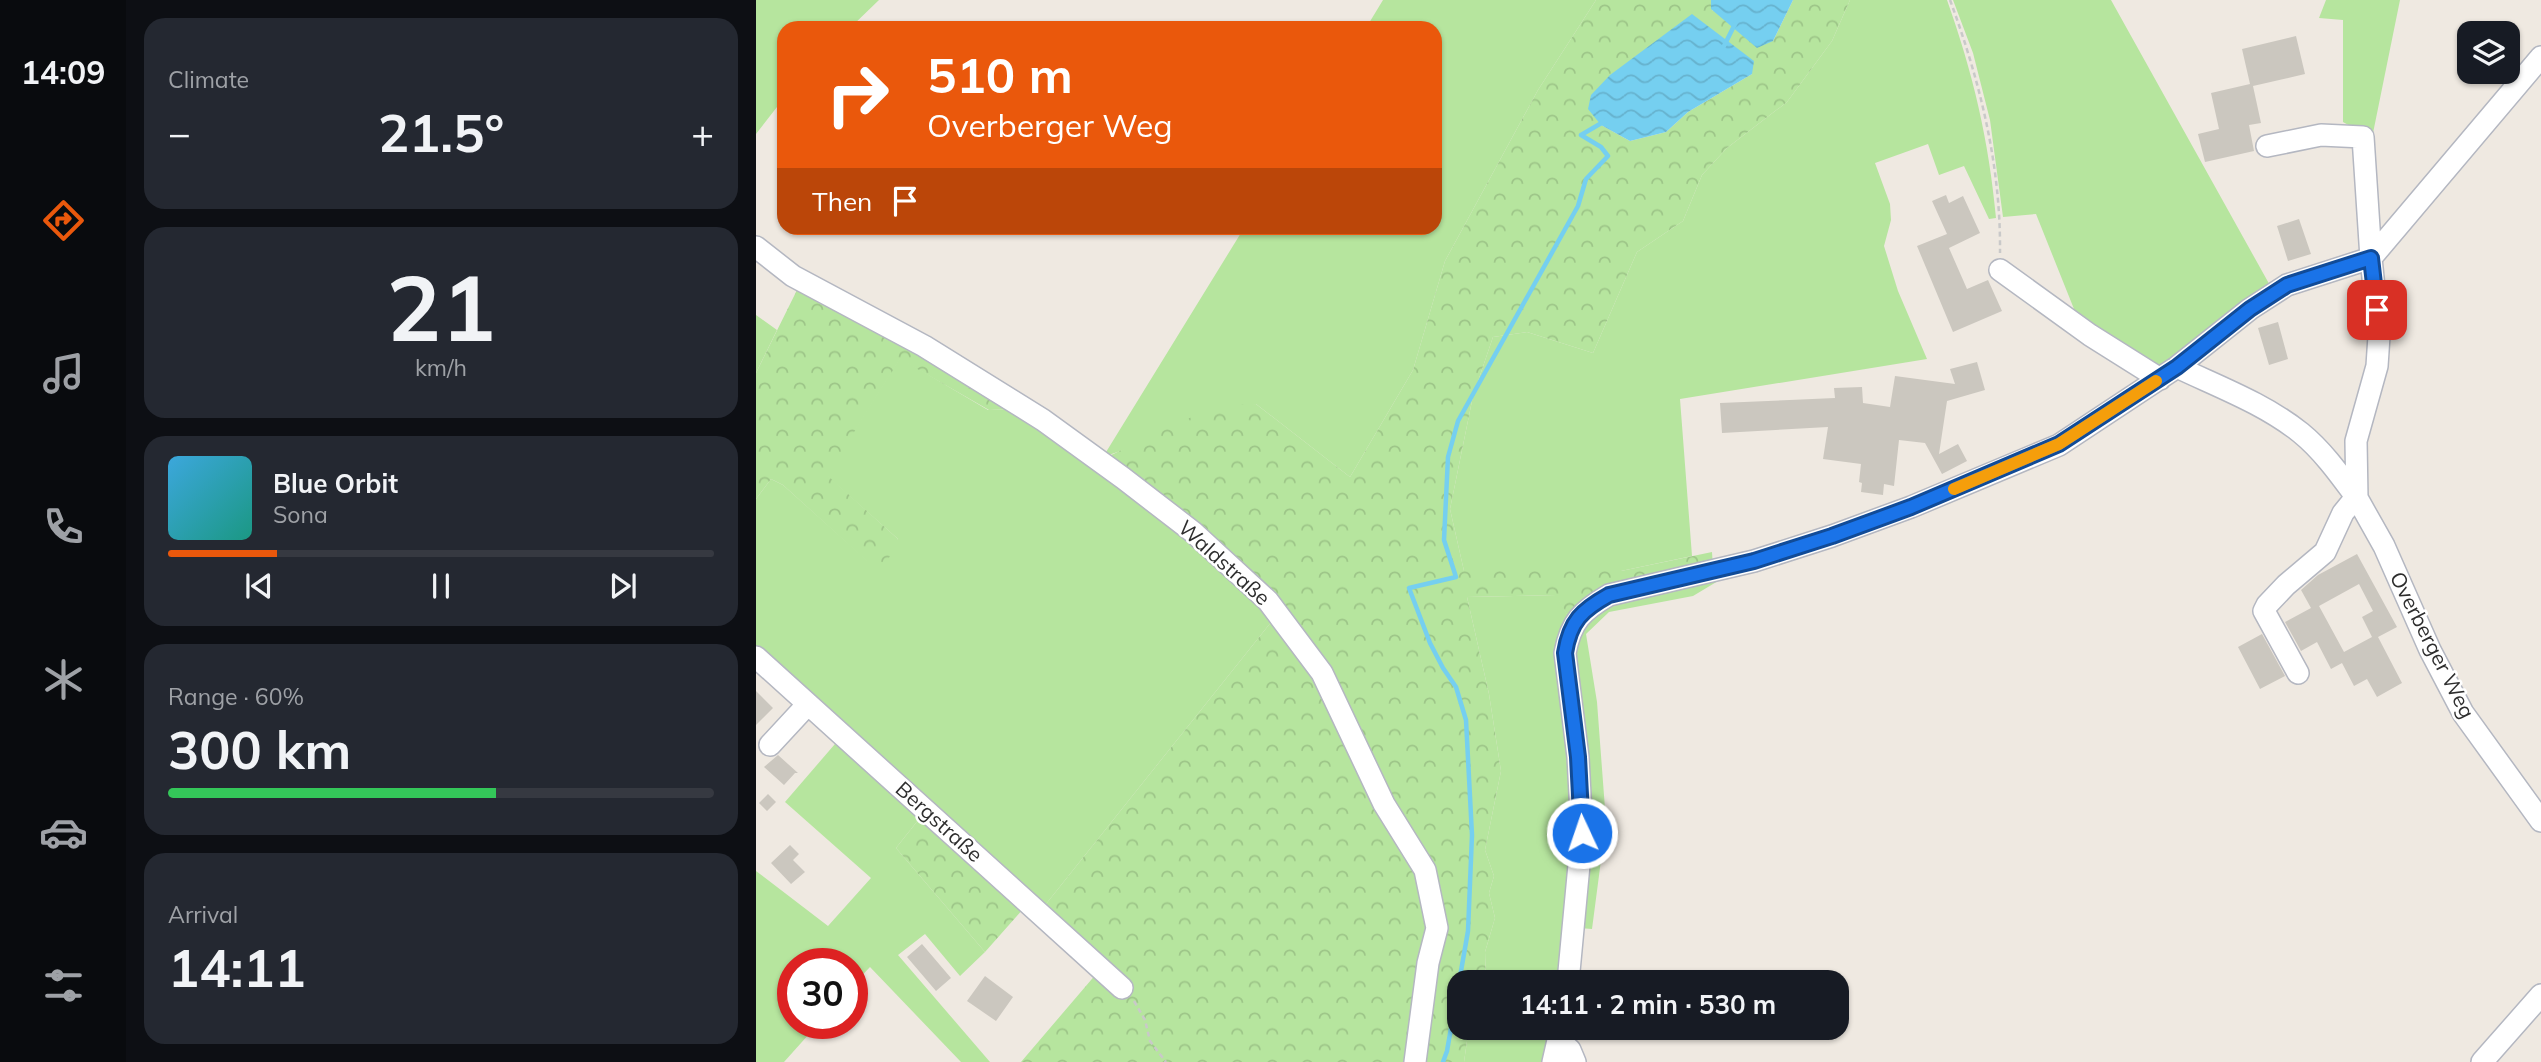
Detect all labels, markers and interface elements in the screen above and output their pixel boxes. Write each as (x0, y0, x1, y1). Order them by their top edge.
map controls (2457, 21, 2520, 84)
button: layers (2457, 21, 2520, 84)
text: 510 m (927, 44, 1073, 105)
icon: right (812, 49, 903, 140)
text: 14:09 (21, 52, 105, 92)
text: Climate (168, 65, 249, 94)
text: 21.5° (378, 100, 504, 165)
text: Overberger Weg (927, 105, 1173, 145)
text: − (168, 109, 191, 157)
text: + (691, 109, 714, 157)
icon: arrive (886, 182, 924, 220)
text: Then (812, 185, 872, 218)
icon: directions (39, 196, 88, 245)
text: 21 (386, 250, 496, 364)
pin (2347, 280, 2407, 340)
icon: arrive (2358, 291, 2396, 329)
icon: music (39, 349, 88, 398)
text: km/h (415, 353, 467, 382)
text: Blue Orbit (273, 467, 398, 500)
text: Sona (273, 500, 328, 529)
icon: phone (39, 502, 88, 551)
street label: Waldstraße (1173, 514, 1276, 610)
icon: previous (240, 567, 278, 605)
icon: pause (422, 567, 460, 605)
icon: next (604, 567, 642, 605)
street label: Overberger Weg (2385, 567, 2481, 722)
icon: climate (39, 655, 88, 704)
text: Range · 60% (168, 682, 304, 711)
text: 300 km (168, 717, 351, 782)
street label: Bergstraße (891, 775, 989, 867)
position arrow (1545, 796, 1619, 870)
icon: car (39, 808, 88, 857)
text: Arrival (168, 900, 238, 929)
text: 14:11 (168, 935, 306, 1000)
speed limit sign: 30 (777, 948, 868, 1039)
icon: filters (39, 961, 88, 1010)
text: 14:11 · 2 min · 530 m (1520, 988, 1776, 1021)

